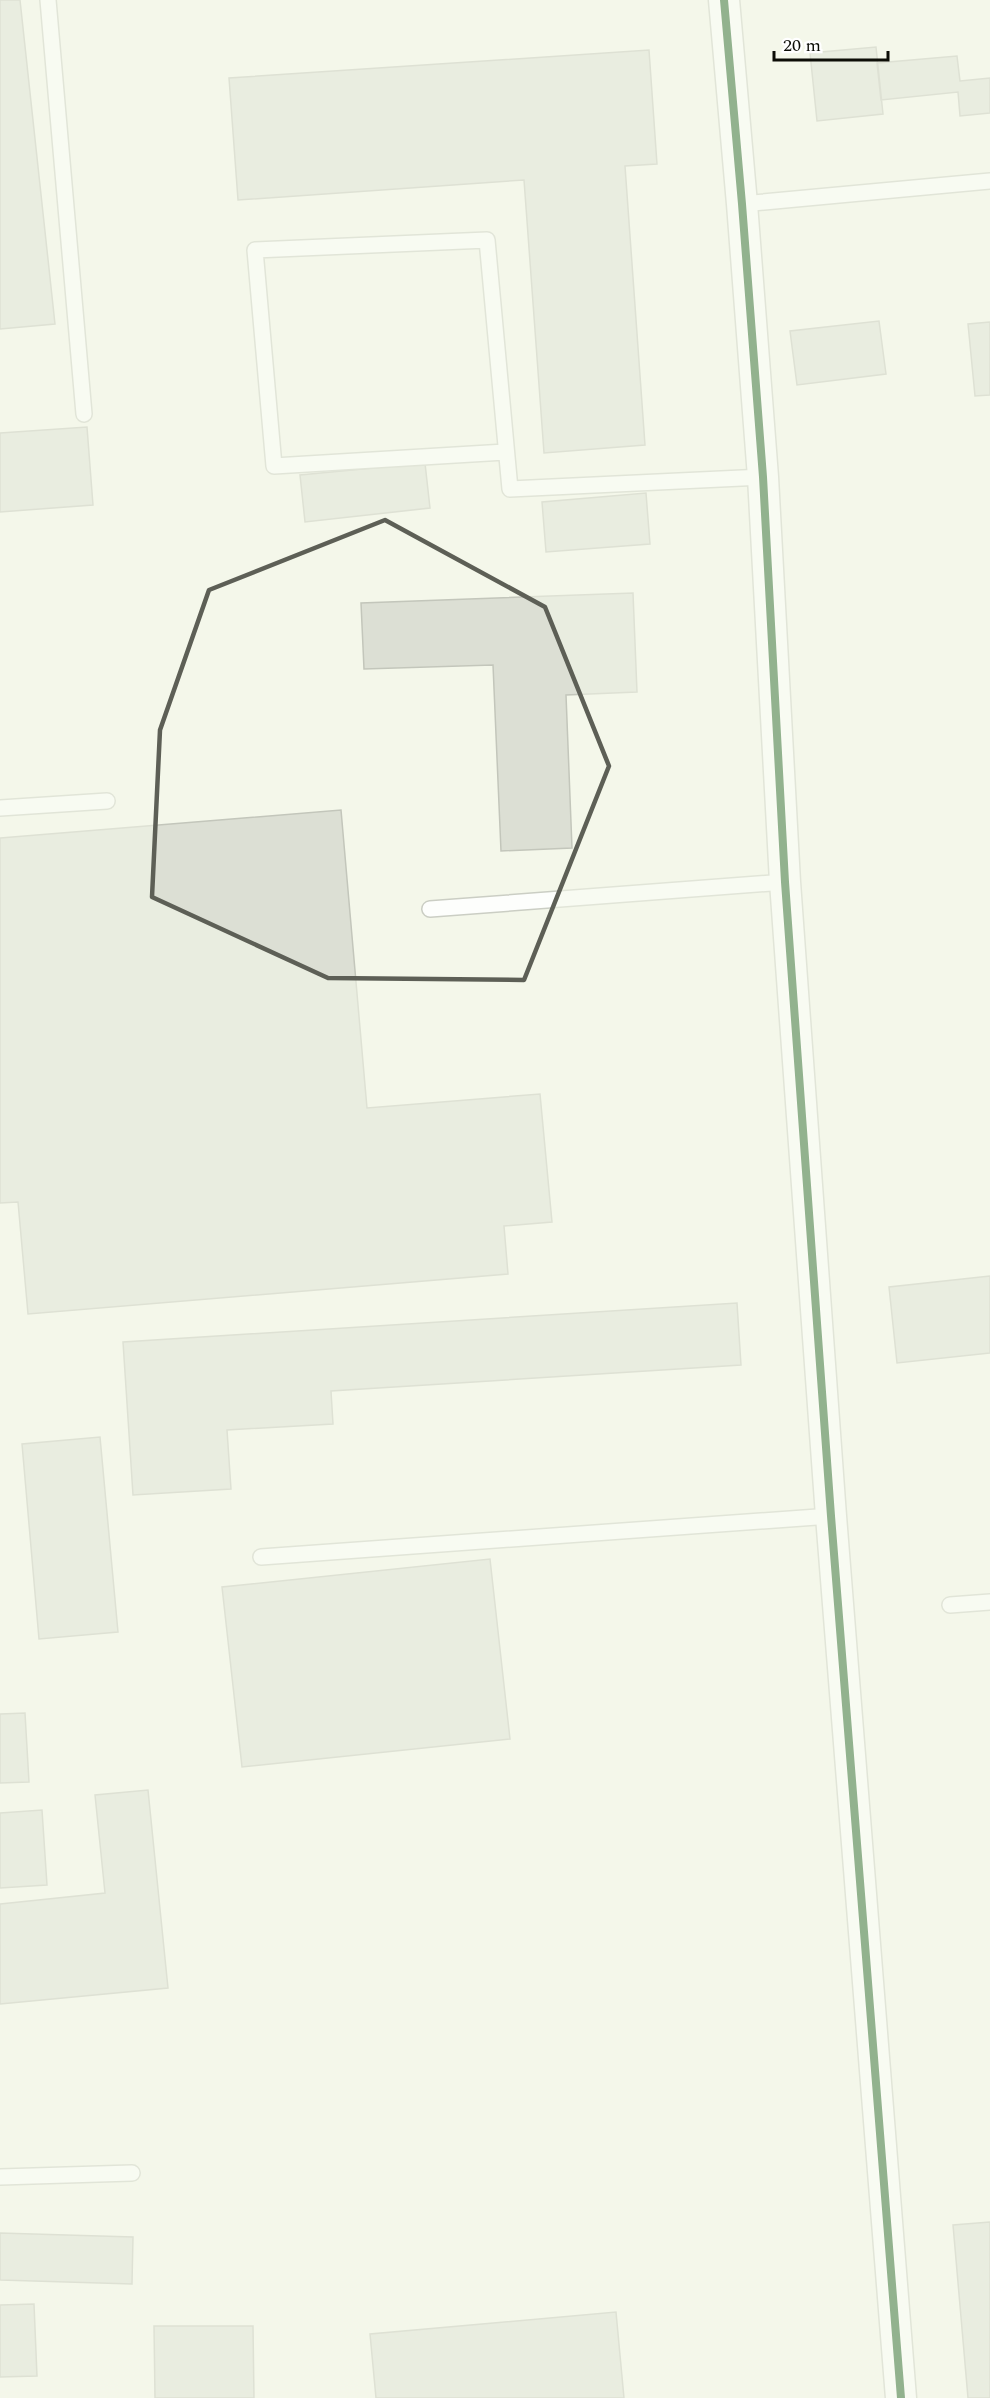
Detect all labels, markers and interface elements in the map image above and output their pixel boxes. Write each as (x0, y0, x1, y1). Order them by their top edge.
scale bar (774, 24, 888, 62)
text: 20 m (783, 32, 821, 59)

